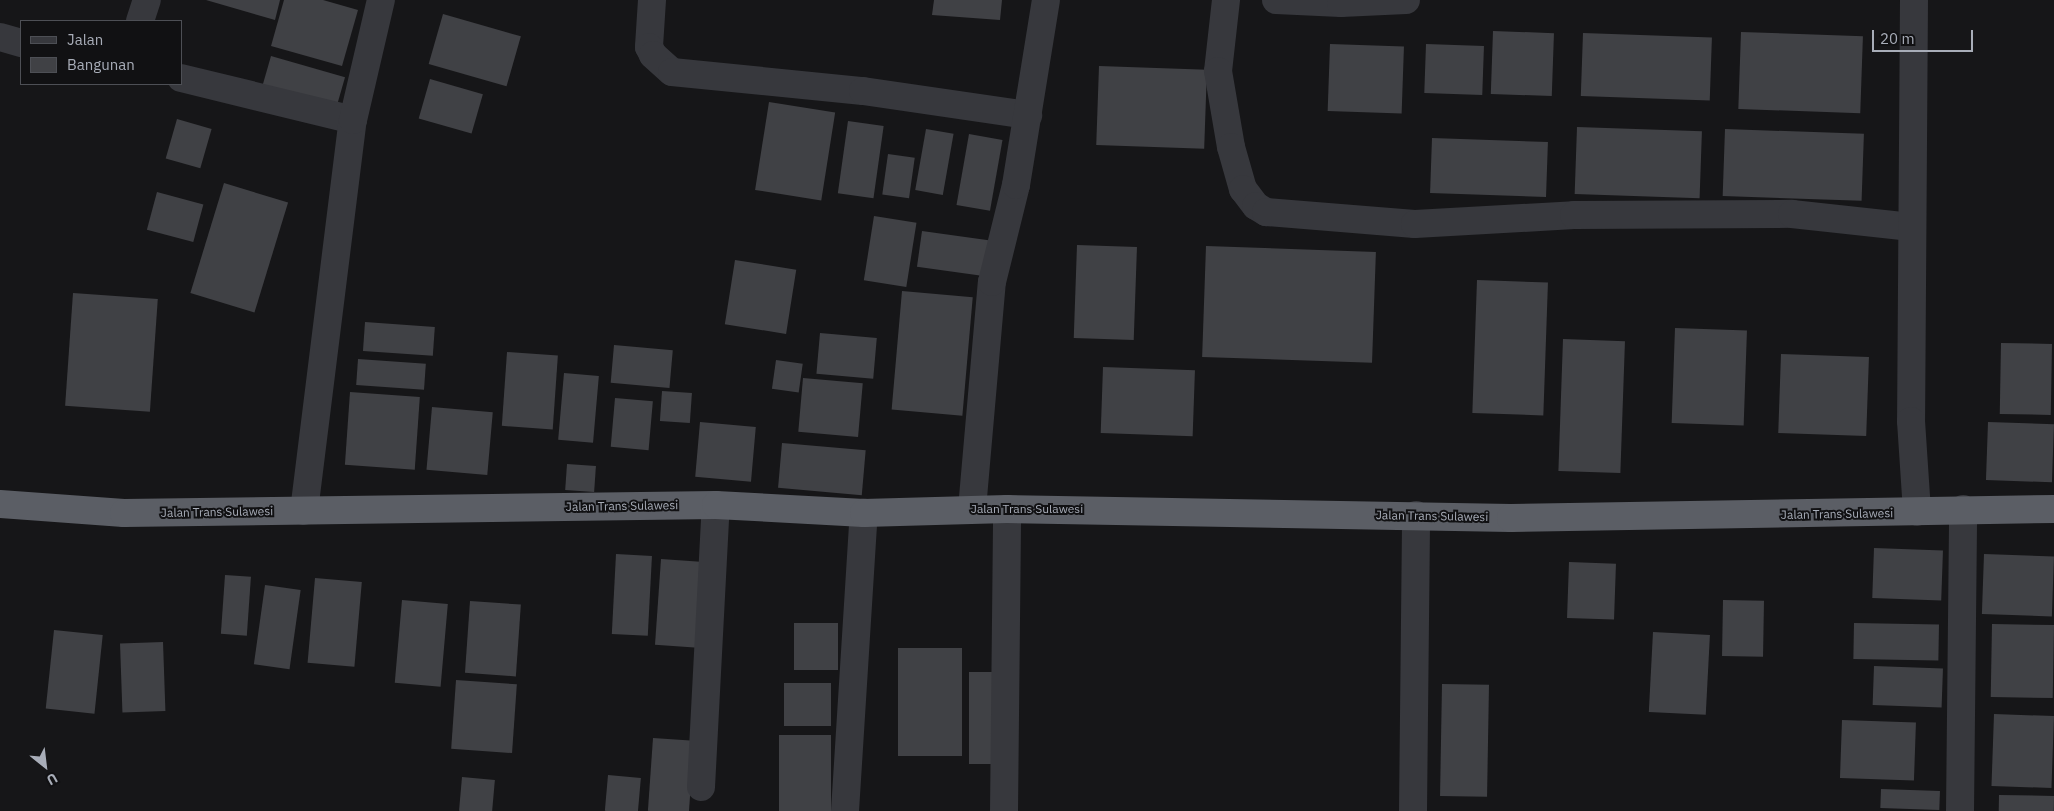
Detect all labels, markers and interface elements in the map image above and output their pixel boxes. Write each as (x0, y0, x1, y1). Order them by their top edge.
legend (20, 20, 182, 85)
scale bar (1874, 20, 1975, 52)
text: 20 m (1880, 29, 1915, 48)
text: Jalan (67, 30, 103, 49)
text: Bangunan (67, 55, 135, 74)
street label: Jalan Trans Sulawesi (566, 498, 678, 514)
street label: Jalan Trans Sulawesi (971, 502, 1083, 516)
street label: Jalan Trans Sulawesi (161, 504, 273, 520)
street label: Jalan Trans Sulawesi (1781, 506, 1893, 522)
street label: Jalan Trans Sulawesi (1376, 508, 1488, 524)
north arrow (20, 741, 70, 791)
text: U (44, 769, 61, 789)

